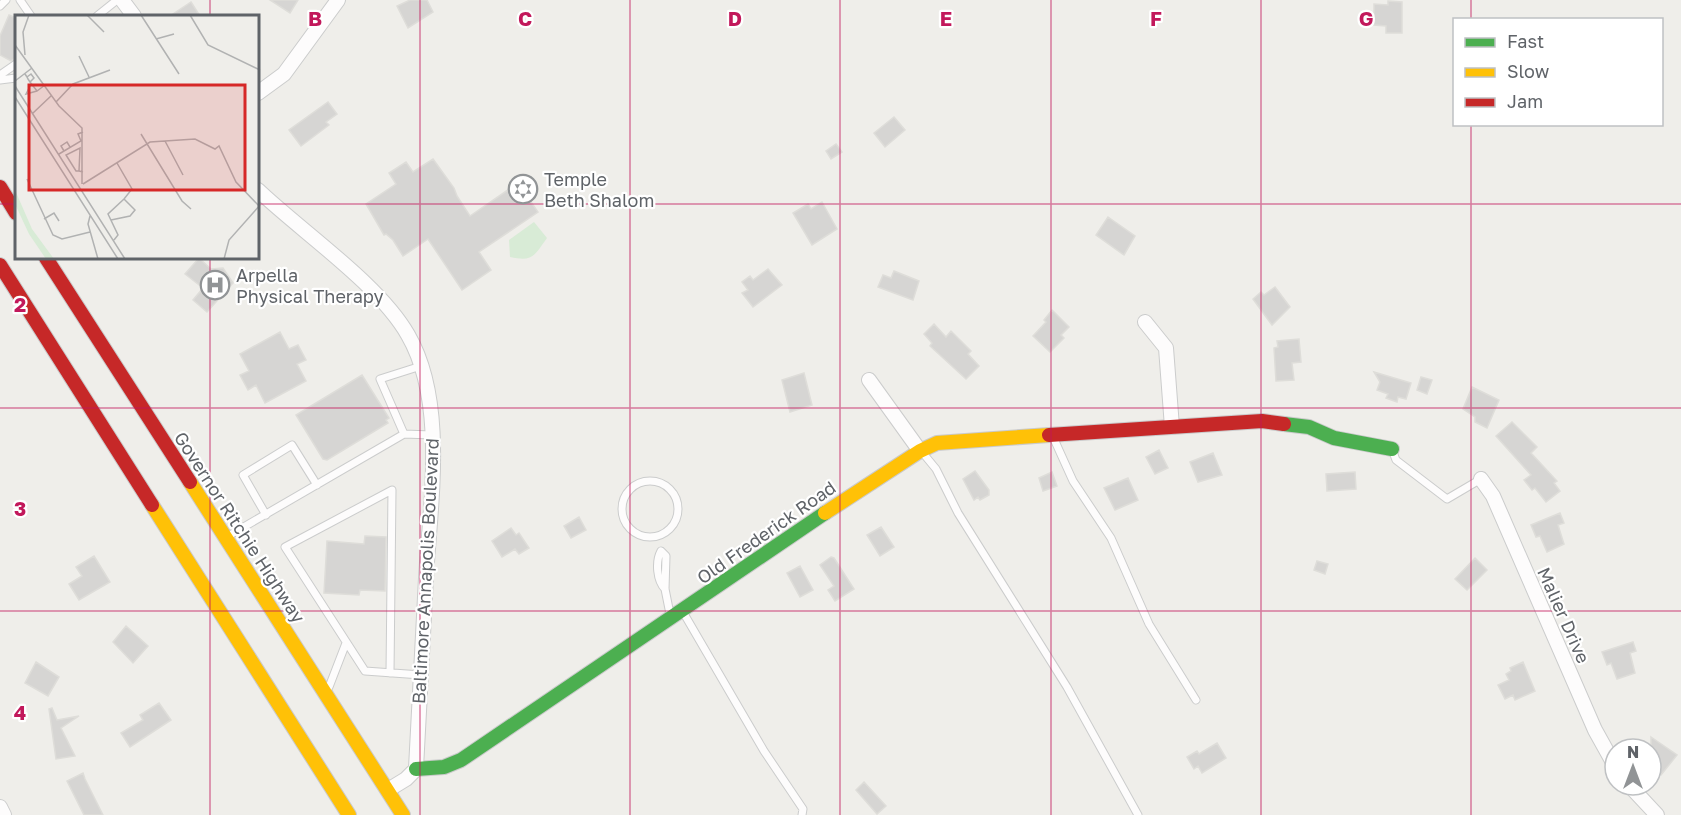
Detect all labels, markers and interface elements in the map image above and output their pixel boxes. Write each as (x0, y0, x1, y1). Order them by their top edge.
text: B (308, 6, 322, 30)
text: C (518, 6, 532, 30)
text: D (728, 6, 742, 30)
text: E (940, 6, 952, 30)
text: F (1150, 6, 1162, 30)
text: G (1359, 6, 1373, 30)
inset map (15, 15, 260, 260)
legend (1453, 18, 1663, 126)
text: Fast (1507, 30, 1544, 52)
text: Slow (1507, 60, 1550, 82)
text: Jam (1507, 90, 1543, 112)
place label: Temple Beth Shalom (544, 168, 654, 211)
synagogue icon: Temple Beth Shalom (507, 173, 539, 205)
place label: Arpella Physical Therapy (236, 264, 384, 307)
hospital icon: Arpella Physical Therapy (199, 269, 231, 301)
text: 2 (14, 292, 26, 316)
street label: Governor Ritchie Highway (170, 427, 310, 627)
street label: Baltimore Annapolis Boulevard (407, 438, 443, 704)
street label: Old Frederick Road (692, 476, 840, 588)
text: 3 (14, 496, 26, 520)
street label: Malier Drive (1533, 564, 1595, 666)
text: 4 (14, 700, 26, 724)
north arrow (1603, 737, 1663, 797)
text: N (1627, 742, 1639, 762)

